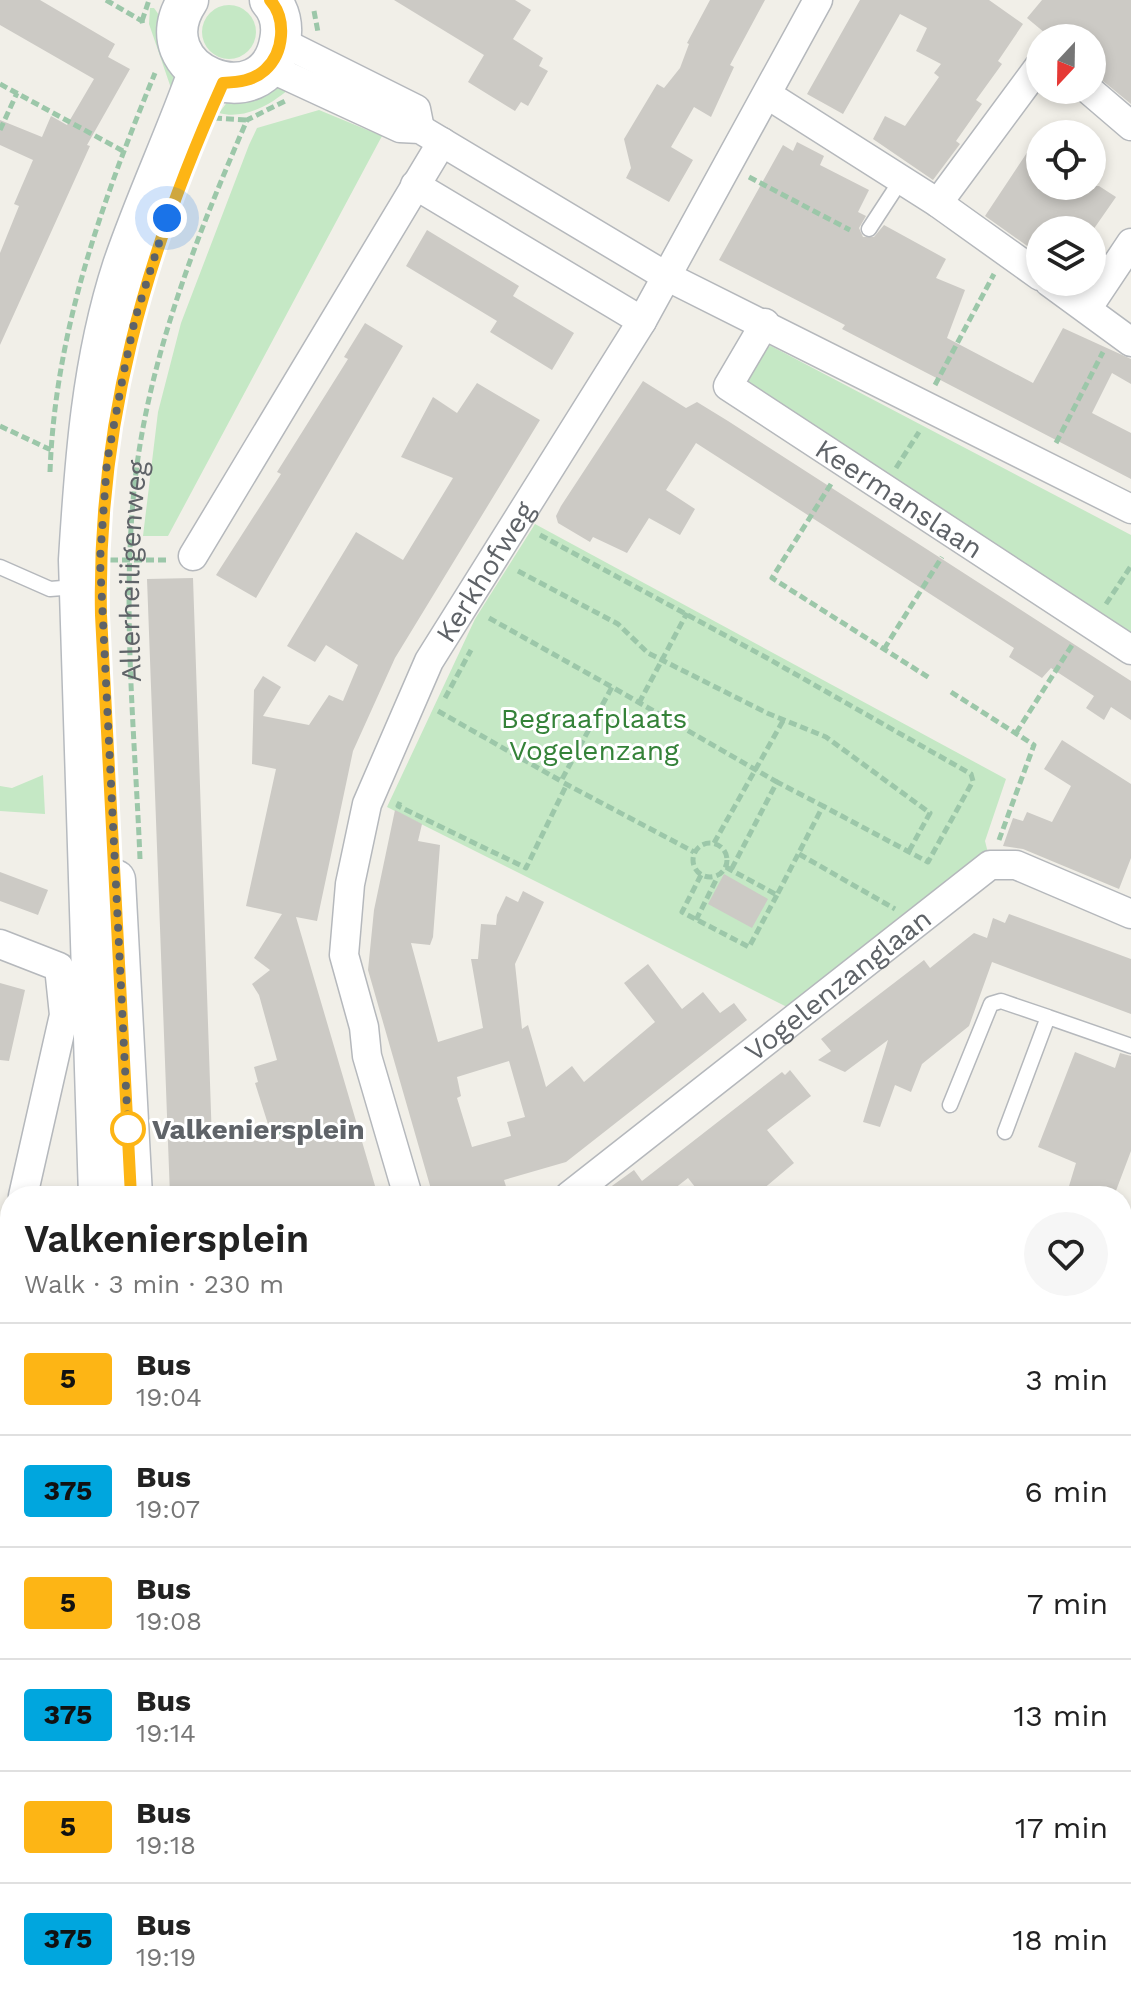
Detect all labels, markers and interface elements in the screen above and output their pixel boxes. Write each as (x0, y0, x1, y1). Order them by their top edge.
north arrow (1026, 24, 1106, 104)
map controls (1026, 24, 1106, 296)
button: locate (1026, 120, 1106, 200)
your location (147, 198, 187, 238)
button: layers (1026, 216, 1106, 296)
street label: Keermanslaan (809, 432, 989, 565)
street label: Allerheiligenweg (113, 458, 154, 683)
street label: Kerkhofweg (429, 496, 542, 648)
park label: Begraafplaats Vogelenzang (501, 702, 687, 767)
street label: Vogelenzanglaan (739, 902, 938, 1068)
marker: Valkeniersplein (111, 1112, 145, 1146)
place label: Valkeniersplein (152, 1113, 365, 1146)
button: heart (1024, 1212, 1108, 1296)
text: Valkeniersplein (24, 1217, 309, 1261)
text: Walk · 3 min · 230 m (24, 1269, 284, 1299)
text: Bus (136, 1347, 191, 1382)
text: 5 (60, 1362, 76, 1395)
text: 3 min (1025, 1362, 1108, 1397)
text: 19:04 (136, 1382, 202, 1412)
text: Bus (136, 1459, 191, 1494)
text: 375 (44, 1474, 92, 1507)
text: 6 min (1024, 1474, 1108, 1509)
text: 19:07 (136, 1494, 200, 1524)
text: Bus (136, 1571, 191, 1606)
text: 5 (60, 1586, 76, 1619)
text: 7 min (1027, 1586, 1108, 1621)
text: 19:08 (136, 1606, 202, 1636)
text: Bus (136, 1683, 191, 1718)
text: 375 (44, 1698, 92, 1731)
text: 13 min (1013, 1698, 1108, 1733)
text: 19:14 (136, 1718, 196, 1748)
text: Bus (136, 1795, 191, 1830)
text: 5 (60, 1810, 76, 1843)
text: 17 min (1015, 1810, 1108, 1845)
text: 19:18 (136, 1830, 196, 1860)
text: Bus (136, 1907, 191, 1942)
text: 375 (44, 1922, 92, 1955)
text: 18 min (1012, 1922, 1108, 1957)
text: 19:19 (136, 1942, 196, 1972)

